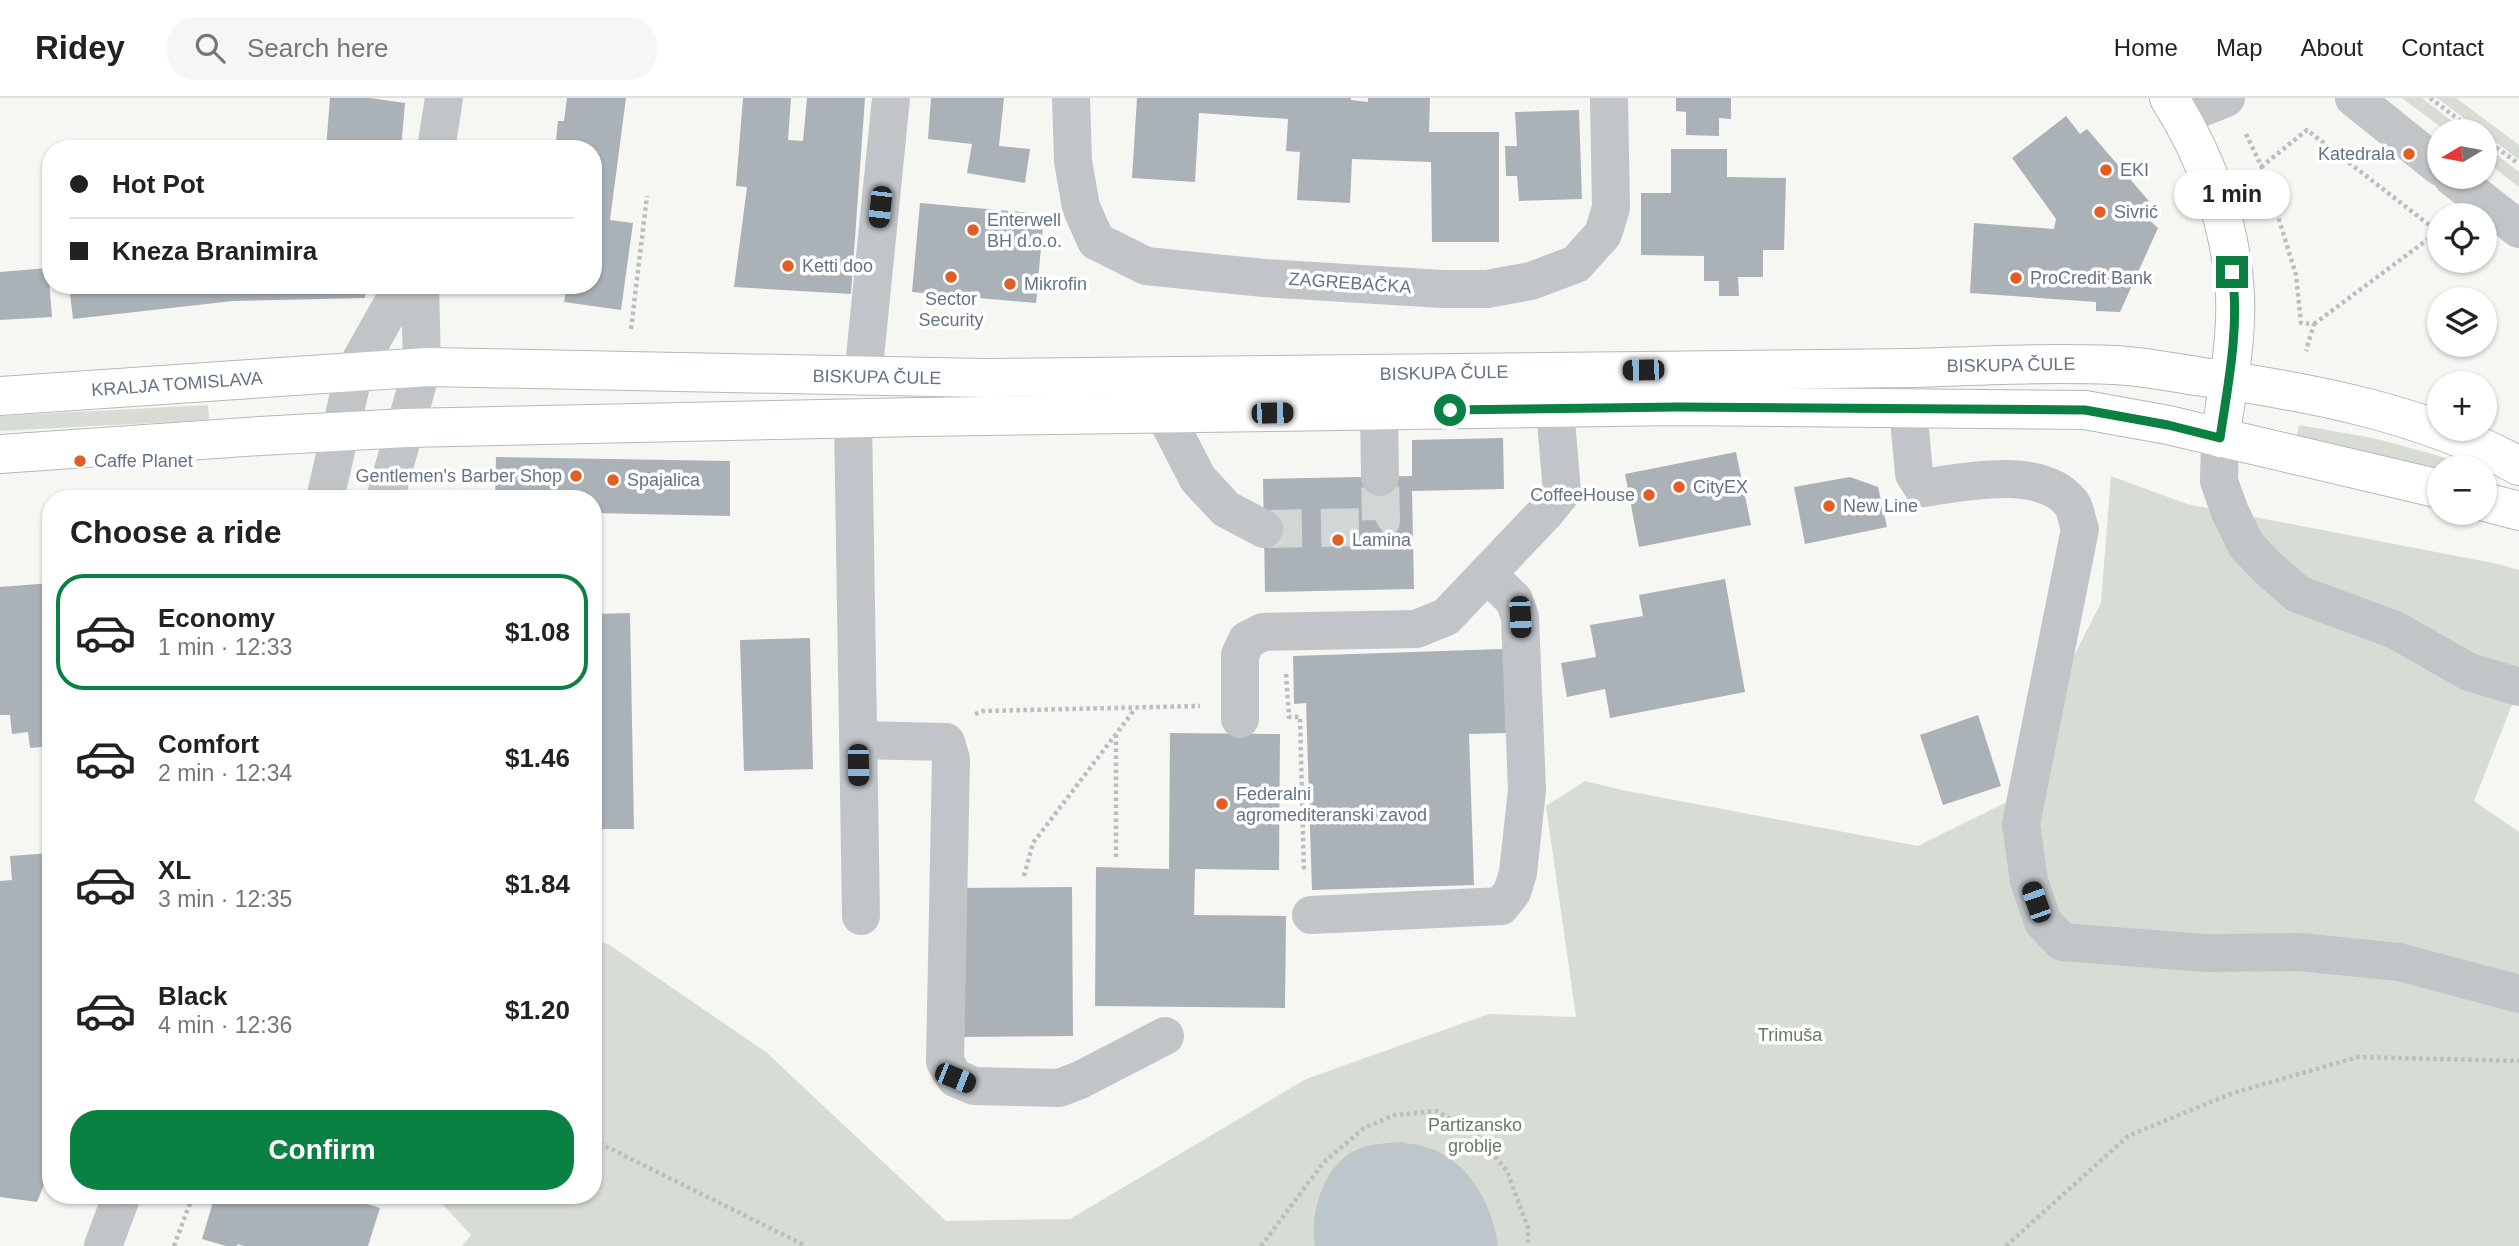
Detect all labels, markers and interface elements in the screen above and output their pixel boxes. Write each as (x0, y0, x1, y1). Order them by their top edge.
search box (167, 17, 657, 80)
text: Ridey (35, 29, 125, 66)
icon: search (191, 29, 229, 67)
text: Search here (247, 33, 389, 63)
text: Home (2114, 34, 2178, 61)
text: Map (2216, 34, 2263, 61)
text: About (2301, 34, 2363, 61)
text: Contact (2401, 34, 2484, 61)
north arrow (2427, 119, 2497, 189)
map controls (2427, 119, 2497, 525)
place label: Katedrala (2318, 144, 2396, 164)
marker: Katedrala (2401, 146, 2417, 162)
place label: EKI (2120, 160, 2149, 180)
marker: EKI (2098, 162, 2114, 178)
text: Hot Pot (112, 169, 204, 199)
callout: 1 min (2174, 170, 2290, 220)
text: 1 min (2202, 181, 2262, 207)
car (868, 185, 893, 229)
place label: Sivrić (2114, 202, 2158, 222)
button: locate (2427, 203, 2497, 273)
marker: Sivrić (2092, 204, 2108, 220)
place label: Enterwell BH d.o.o. (987, 210, 1062, 251)
marker: Enterwell BH d.o.o. (965, 222, 981, 238)
text: Kneza Branimira (112, 236, 317, 266)
place label: Ketti doo (802, 256, 873, 276)
route end (2216, 256, 2248, 288)
marker: Ketti doo (780, 258, 796, 274)
street label: ZAGREBAČKA (1288, 268, 1412, 297)
place label: ProCredit Bank (2030, 268, 2153, 288)
marker: Sector Security (943, 269, 959, 285)
marker: ProCredit Bank (2008, 270, 2024, 286)
place label: Mikrofin (1024, 274, 1087, 294)
marker: Mikrofin (1002, 276, 1018, 292)
button: layers (2427, 287, 2497, 357)
place label: Sector Security (918, 289, 984, 330)
street label: BISKUPA ČULE (1946, 353, 2076, 376)
car (1622, 359, 1665, 381)
street label: BISKUPA ČULE (1379, 361, 1509, 384)
street label: BISKUPA ČULE (812, 365, 942, 388)
street label: KRALJA TOMISLAVA (91, 368, 263, 400)
button: + (2427, 371, 2497, 441)
route start (1434, 394, 1466, 426)
car (1251, 402, 1294, 424)
place label: Caffe Planet (94, 451, 193, 471)
marker: Caffe Planet (72, 453, 88, 469)
button: − (2427, 455, 2497, 525)
place label: Gentlemen's Barber Shop (355, 466, 562, 486)
marker: Gentlemen's Barber Shop (568, 468, 584, 484)
place label: Spajalica (627, 470, 701, 490)
marker: Spajalica (605, 472, 621, 488)
place label: CityEX (1693, 477, 1748, 497)
marker: CityEX (1671, 479, 1687, 495)
place label: CoffeeHouse (1530, 485, 1635, 505)
marker: CoffeeHouse (1641, 487, 1657, 503)
place label: New Line (1843, 496, 1918, 516)
marker: New Line (1821, 498, 1837, 514)
text: Choose a ride (70, 514, 282, 550)
place label: Lamina (1352, 530, 1412, 550)
marker: Lamina (1330, 532, 1346, 548)
car (1509, 595, 1532, 639)
icon: car (74, 601, 137, 664)
text: Economy (158, 603, 275, 633)
text: $1.08 (505, 617, 570, 647)
text: 1 min · 12:33 (158, 634, 292, 660)
icon: car (74, 727, 137, 790)
text: Comfort (158, 729, 259, 759)
text: $1.46 (505, 743, 570, 773)
car (848, 744, 869, 786)
text: 2 min · 12:34 (158, 760, 292, 786)
place label: Federalni agromediteranski zavod (1236, 784, 1427, 825)
marker: Federalni agromediteranski zavod (1214, 796, 1230, 812)
icon: car (74, 853, 137, 916)
text: XL (158, 855, 191, 885)
text: $1.84 (505, 869, 570, 899)
car (2020, 879, 2053, 925)
text: 3 min · 12:35 (158, 886, 292, 912)
icon: car (74, 979, 137, 1042)
text: Black (158, 981, 227, 1011)
text: $1.20 (505, 995, 570, 1025)
text: 4 min · 12:36 (158, 1012, 292, 1038)
park label: Trimuša (1758, 1025, 1823, 1045)
car (932, 1060, 979, 1096)
button: Confirm (70, 1110, 574, 1190)
park label: Partizansko groblje (1428, 1115, 1522, 1156)

